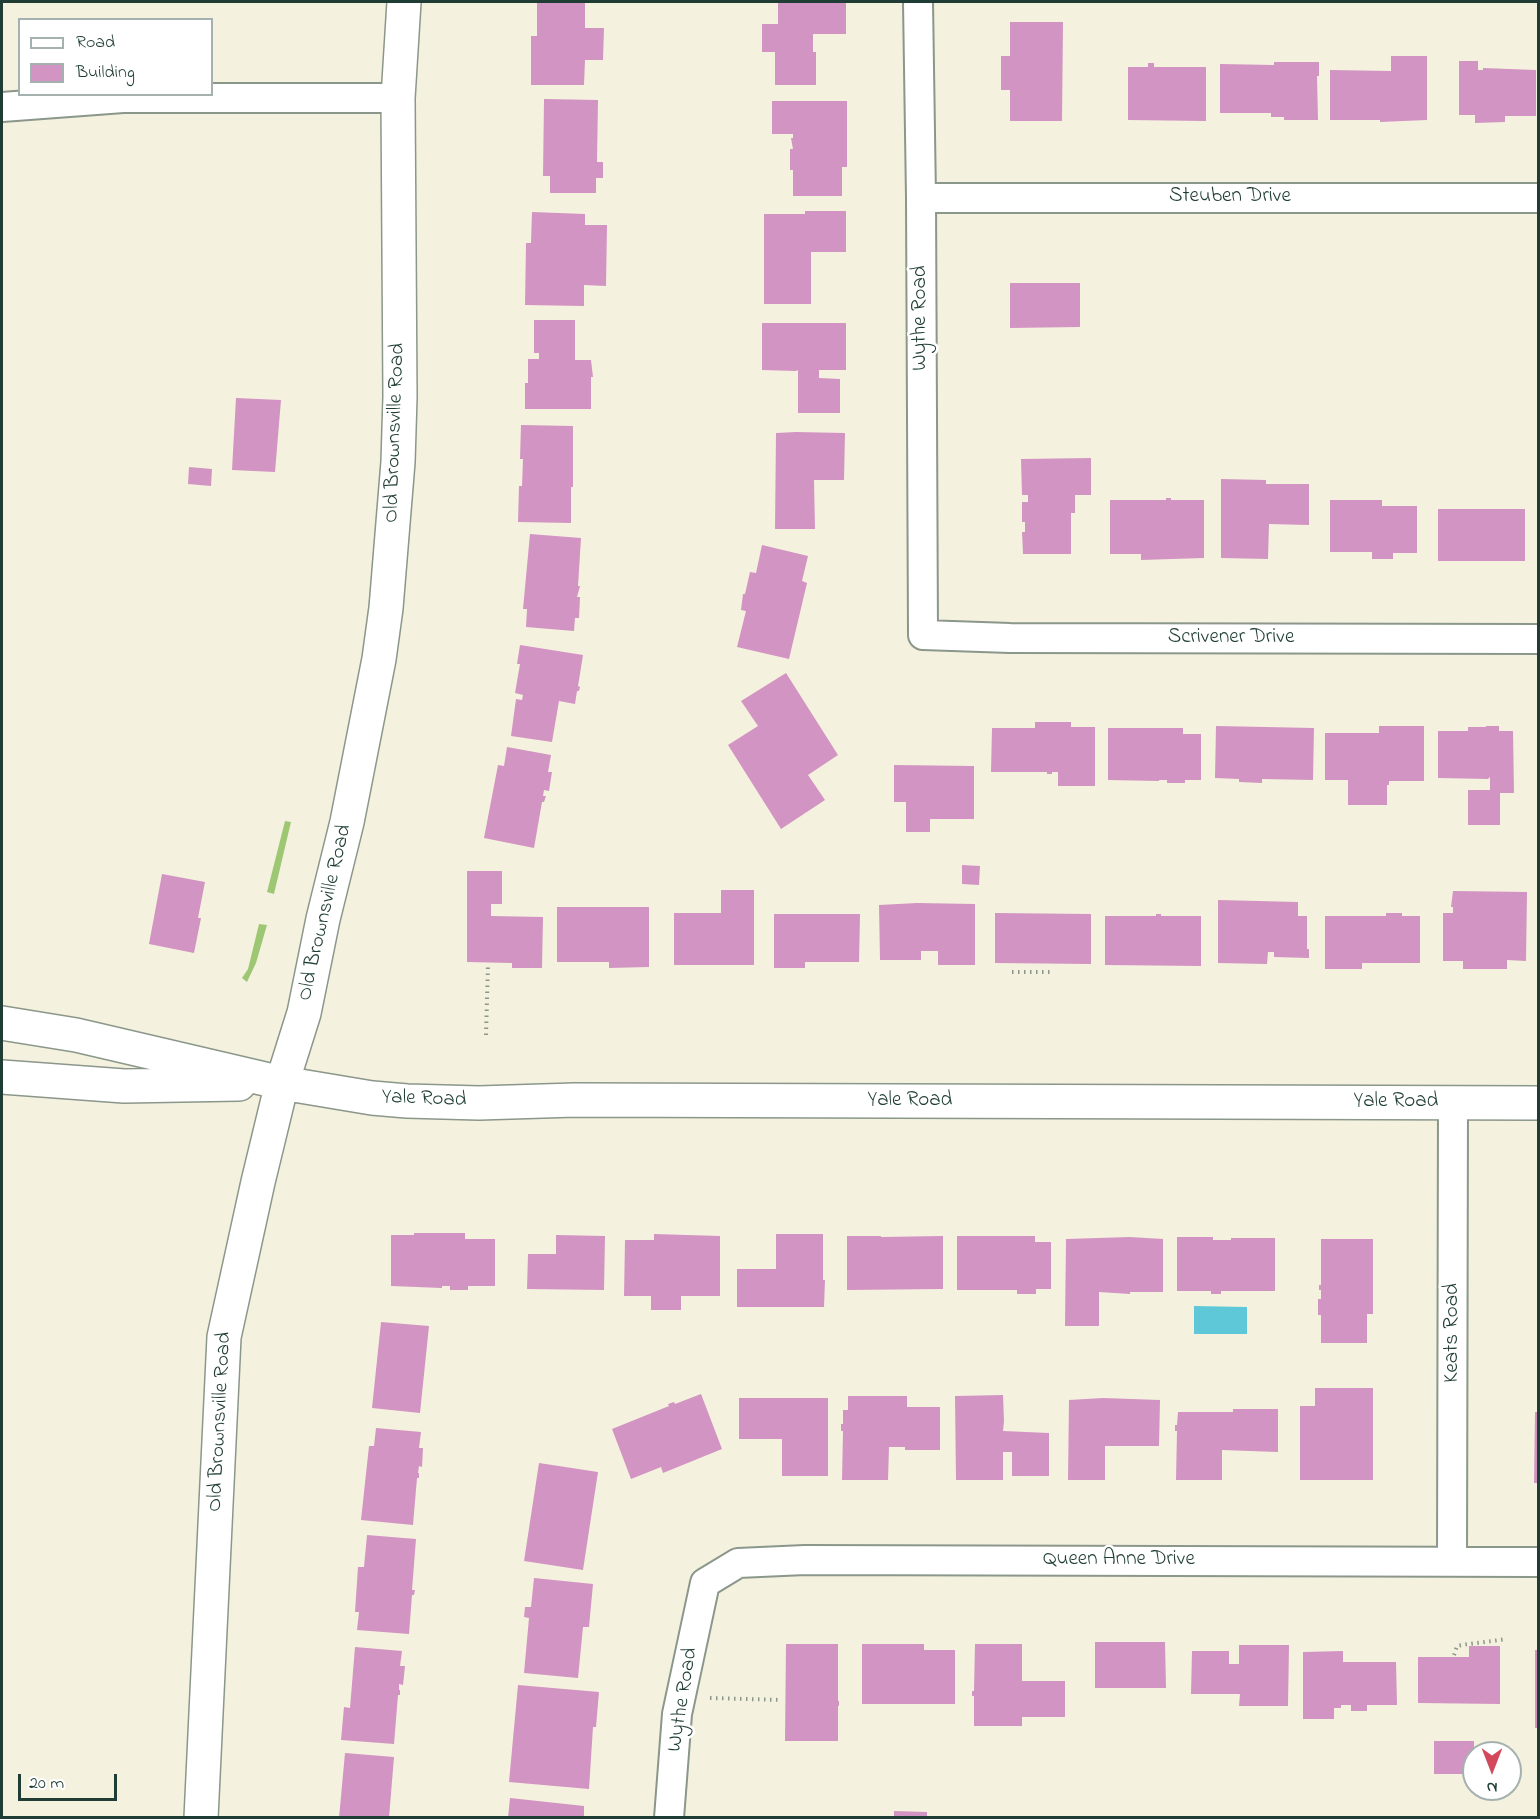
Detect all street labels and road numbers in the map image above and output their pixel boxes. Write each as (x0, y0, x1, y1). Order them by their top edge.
street label: Steuben Drive (1169, 185, 1291, 211)
street label: Wythe Road (909, 265, 935, 371)
street label: Old Brownsville Road (380, 343, 412, 523)
street label: Scrivener Drive (1168, 626, 1294, 652)
street label: Old Brownsville Road (293, 822, 359, 1004)
street label: Yale Road (381, 1086, 467, 1114)
street label: Yale Road (868, 1089, 952, 1115)
street label: Yale Road (1354, 1090, 1438, 1116)
street label: Keats Road (1441, 1283, 1467, 1383)
street label: Old Brownsville Road (204, 1331, 238, 1513)
street label: Queen Anne Drive (1043, 1548, 1195, 1574)
street label: Wythe Road (663, 1646, 705, 1754)

